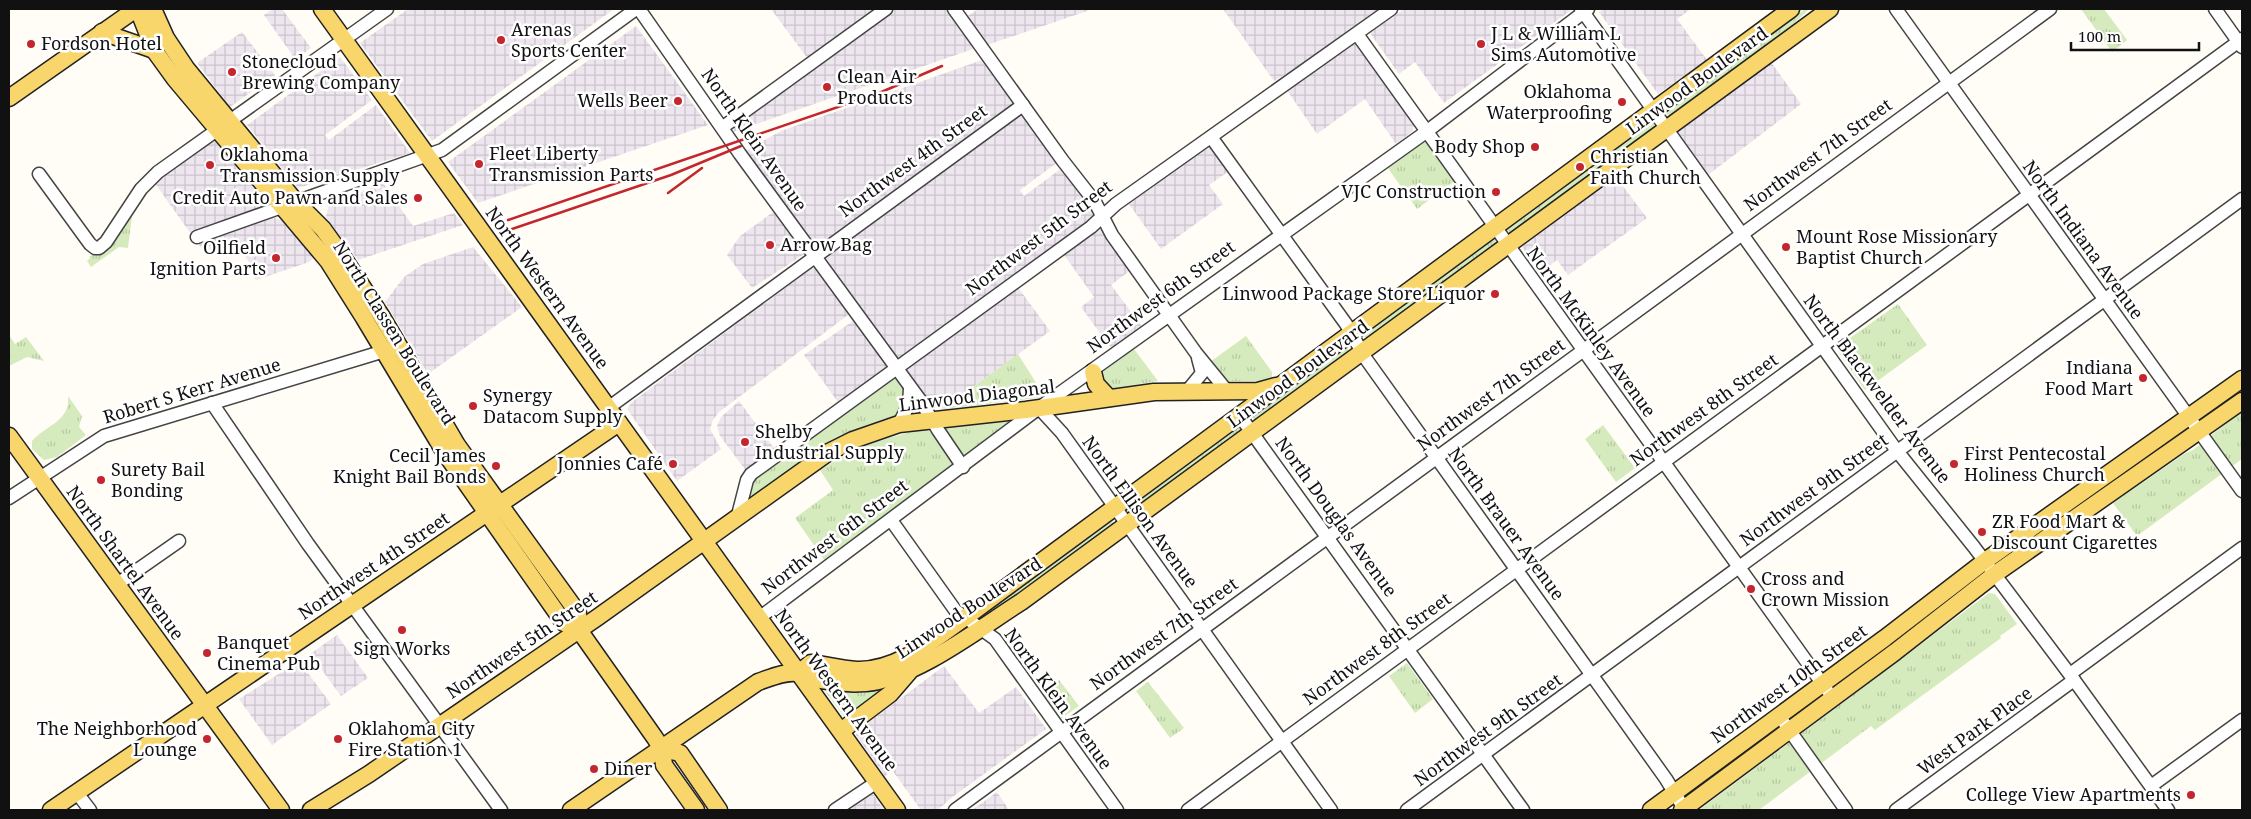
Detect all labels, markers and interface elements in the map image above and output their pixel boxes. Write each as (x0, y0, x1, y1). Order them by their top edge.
place label: Arenas Sports Center (511, 17, 627, 62)
scale bar (2071, 20, 2198, 52)
place label: J L & William L Sims Automotive (1490, 21, 1636, 66)
street label: Linwood Boulevard (1621, 21, 1772, 140)
text: 100 m (2078, 26, 2121, 46)
place label: Fordson Hotel (41, 31, 162, 55)
marker: Arenas Sports Center (495, 34, 507, 46)
marker: Fordson Hotel (25, 38, 37, 50)
marker: J L & William L Sims Automotive (1475, 38, 1487, 50)
place label: Stonecloud Brewing Company (242, 49, 401, 94)
street label: North Klein Avenue (696, 63, 813, 216)
place label: Clean Air Products (837, 64, 917, 109)
marker: Stonecloud Brewing Company (226, 66, 238, 78)
place label: Oklahoma Waterproofing (1486, 79, 1612, 124)
marker: Clean Air Products (821, 81, 833, 93)
place label: Wells Beer (577, 88, 669, 112)
street label: Northwest 7th Street (1739, 92, 1896, 216)
marker: Wells Beer (672, 95, 684, 107)
marker: Oklahoma Waterproofing (1616, 96, 1628, 108)
street label: Northwest 4th Street (834, 98, 991, 222)
place label: Body Shop (1434, 134, 1525, 158)
place label: Fleet Liberty Transmission Parts (489, 141, 653, 186)
marker: Body Shop (1529, 141, 1541, 153)
place label: Oklahoma Transmission Supply (220, 142, 400, 187)
place label: Christian Faith Church (1590, 144, 1701, 189)
street label: North Indiana Avenue (2018, 155, 2150, 324)
marker: Fleet Liberty Transmission Parts (473, 158, 485, 170)
marker: Oklahoma Transmission Supply (204, 159, 216, 171)
marker: Christian Faith Church (1574, 161, 1586, 173)
street label: Northwest 5th Street (960, 174, 1116, 300)
place label: VJC Construction (1341, 179, 1486, 203)
place label: Credit Auto Pawn and Sales (172, 185, 408, 209)
marker: VJC Construction (1490, 186, 1502, 198)
marker: Credit Auto Pawn and Sales (412, 192, 424, 204)
street label: North Western Avenue (481, 201, 615, 374)
place label: Mount Rose Missionary Baptist Church (1796, 224, 1998, 269)
place label: Arrow Bag (780, 232, 872, 256)
street label: Northwest 6th Street (1082, 234, 1239, 358)
place label: Oilfield Ignition Parts (150, 235, 266, 280)
street label: North Classen Boulevard (328, 236, 461, 429)
marker: Arrow Bag (764, 239, 776, 251)
street label: North McKinley Avenue (1522, 241, 1662, 421)
marker: Mount Rose Missionary Baptist Church (1780, 241, 1792, 253)
marker: Oilfield Ignition Parts (270, 252, 282, 264)
place label: Linwood Package Store Liquor (1222, 281, 1486, 305)
marker: Linwood Package Store Liquor (1489, 288, 1501, 300)
street label: North Blackwelder Avenue (1799, 289, 1957, 488)
street label: Linwood Boulevard (1222, 314, 1373, 433)
street label: Northwest 7th Street (1412, 332, 1569, 456)
street label: Northwest 8th Street (1625, 347, 1782, 471)
street label: Robert S Kerr Avenue (100, 352, 284, 429)
place label: Indiana Food Mart (2045, 355, 2133, 400)
marker: Indiana Food Mart (2137, 372, 2149, 384)
street label: Linwood Diagonal (898, 373, 1057, 416)
place label: Synergy Datacom Supply (483, 383, 624, 428)
marker: Synergy Datacom Supply (467, 400, 479, 412)
place label: Shelby Industrial Supply (755, 419, 905, 464)
street label: Northwest 9th Street (1735, 427, 1892, 551)
street label: North Ellison Avenue (1078, 431, 1204, 592)
street label: North Douglas Avenue (1271, 431, 1403, 601)
marker: Shelby Industrial Supply (739, 436, 751, 448)
place label: First Pentecostal Holiness Church (1964, 441, 2106, 486)
street label: North Brauer Avenue (1443, 442, 1570, 605)
place label: Cecil James Knight Bail Bonds (333, 443, 486, 488)
place label: Jonnies Café (556, 451, 663, 475)
place label: Surety Bail Bonding (111, 457, 205, 502)
marker: Jonnies Café (667, 458, 679, 470)
marker: First Pentecostal Holiness Church (1948, 458, 1960, 470)
marker: Cecil James Knight Bail Bonds (490, 460, 502, 472)
street label: Northwest 6th Street (756, 473, 912, 599)
marker: Surety Bail Bonding (95, 474, 107, 486)
street label: North Shartel Avenue (62, 480, 190, 644)
street label: Northwest 4th Street (293, 506, 454, 625)
place label: ZR Food Mart & Discount Cigarettes (1992, 509, 2157, 554)
marker: ZR Food Mart & Discount Cigarettes (1976, 526, 1988, 538)
street label: Linwood Boulevard (891, 551, 1046, 663)
place label: Cross and Crown Mission (1761, 566, 1890, 611)
street label: Northwest 7th Street (1085, 571, 1242, 695)
marker: Cross and Crown Mission (1745, 583, 1757, 595)
street label: Northwest 5th Street (441, 585, 602, 704)
street label: Northwest 8th Street (1298, 586, 1455, 710)
street label: North Western Avenue (770, 603, 904, 776)
street label: Northwest 10th Street (1706, 618, 1871, 748)
street label: North Klein Avenue (999, 623, 1118, 774)
marker: Sign Works (396, 624, 408, 636)
place label: Banquet Cinema Pub (217, 630, 320, 675)
place label: Sign Works (354, 636, 450, 660)
marker: Banquet Cinema Pub (201, 647, 213, 659)
street label: Northwest 9th Street (1409, 667, 1566, 791)
street label: West Park Place (1912, 680, 2037, 780)
place label: The Neighborhood Lounge (37, 716, 197, 761)
place label: Oklahoma City Fire Station 1 (348, 716, 475, 761)
marker: The Neighborhood Lounge (201, 733, 213, 745)
marker: Oklahoma City Fire Station 1 (332, 733, 344, 745)
place label: Diner (604, 756, 653, 780)
marker: Diner (588, 763, 600, 775)
place label: College View Apartments (1966, 782, 2181, 806)
marker: College View Apartments (2185, 789, 2197, 801)

